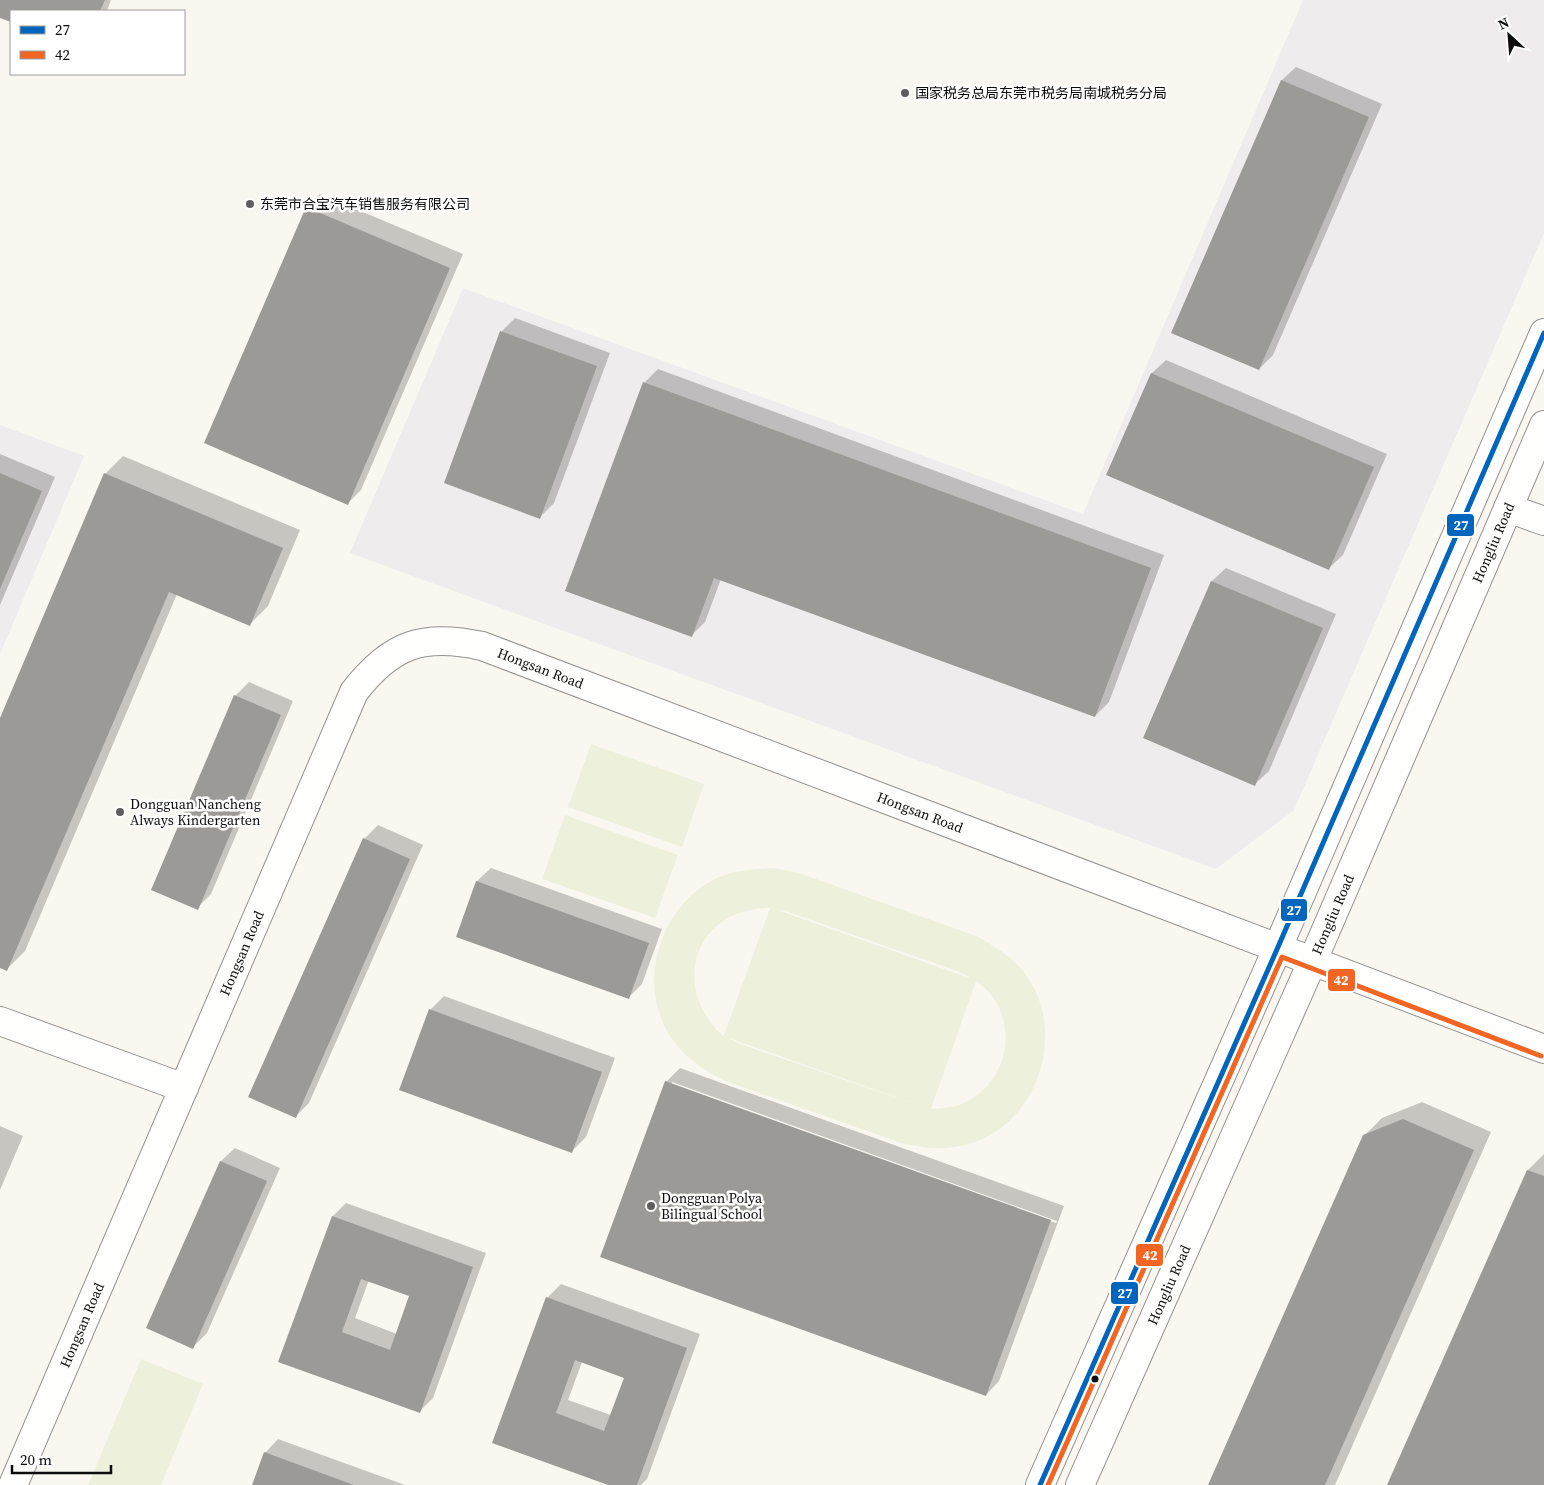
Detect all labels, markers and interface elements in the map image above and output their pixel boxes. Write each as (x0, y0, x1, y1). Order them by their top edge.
legend (10, 10, 185, 75)
north arrow (1484, 10, 1534, 60)
text: N (1494, 12, 1512, 35)
text: 27 (55, 19, 70, 40)
text: 42 (55, 44, 70, 65)
place label: 国家税务总局东莞市税务局南城税务分局 (915, 83, 1167, 103)
marker: 国家税务总局东莞市税务局南城税务分局 (899, 87, 911, 99)
place label: 东莞市合宝汽车销售服务有限公司 (260, 194, 470, 214)
marker: 东莞市合宝汽车销售服务有限公司 (244, 198, 256, 210)
street label: Hongliu Road (1467, 499, 1519, 586)
line badge: 27 (1446, 513, 1475, 537)
text: 27 (1453, 515, 1469, 535)
street label: Hongsan Road (494, 643, 586, 694)
street label: Hongsan Road (874, 787, 966, 838)
place label: Dongguan Nancheng Always Kindergarten (130, 794, 261, 830)
marker: Dongguan Nancheng Always Kindergarten (114, 806, 126, 818)
street label: Hongliu Road (1307, 871, 1359, 958)
line badge: 27 (1280, 898, 1308, 922)
text: 27 (1286, 900, 1302, 920)
street label: Hongsan Road (215, 907, 269, 999)
line badge: 42 (1327, 968, 1356, 992)
text: 42 (1333, 970, 1349, 990)
place label: Dongguan Polya Bilingual School (661, 1188, 763, 1224)
marker: Dongguan Polya Bilingual School (645, 1200, 657, 1212)
street label: Hongliu Road (1142, 1242, 1195, 1328)
line badge: 42 (1135, 1243, 1164, 1267)
text: 42 (1142, 1245, 1158, 1265)
street label: Hongsan Road (55, 1279, 109, 1371)
line badge: 27 (1110, 1281, 1139, 1305)
text: 27 (1117, 1283, 1133, 1303)
unlabelled marker (1090, 1374, 1100, 1384)
scale bar (12, 1442, 111, 1474)
text: 20 m (20, 1449, 52, 1470)

